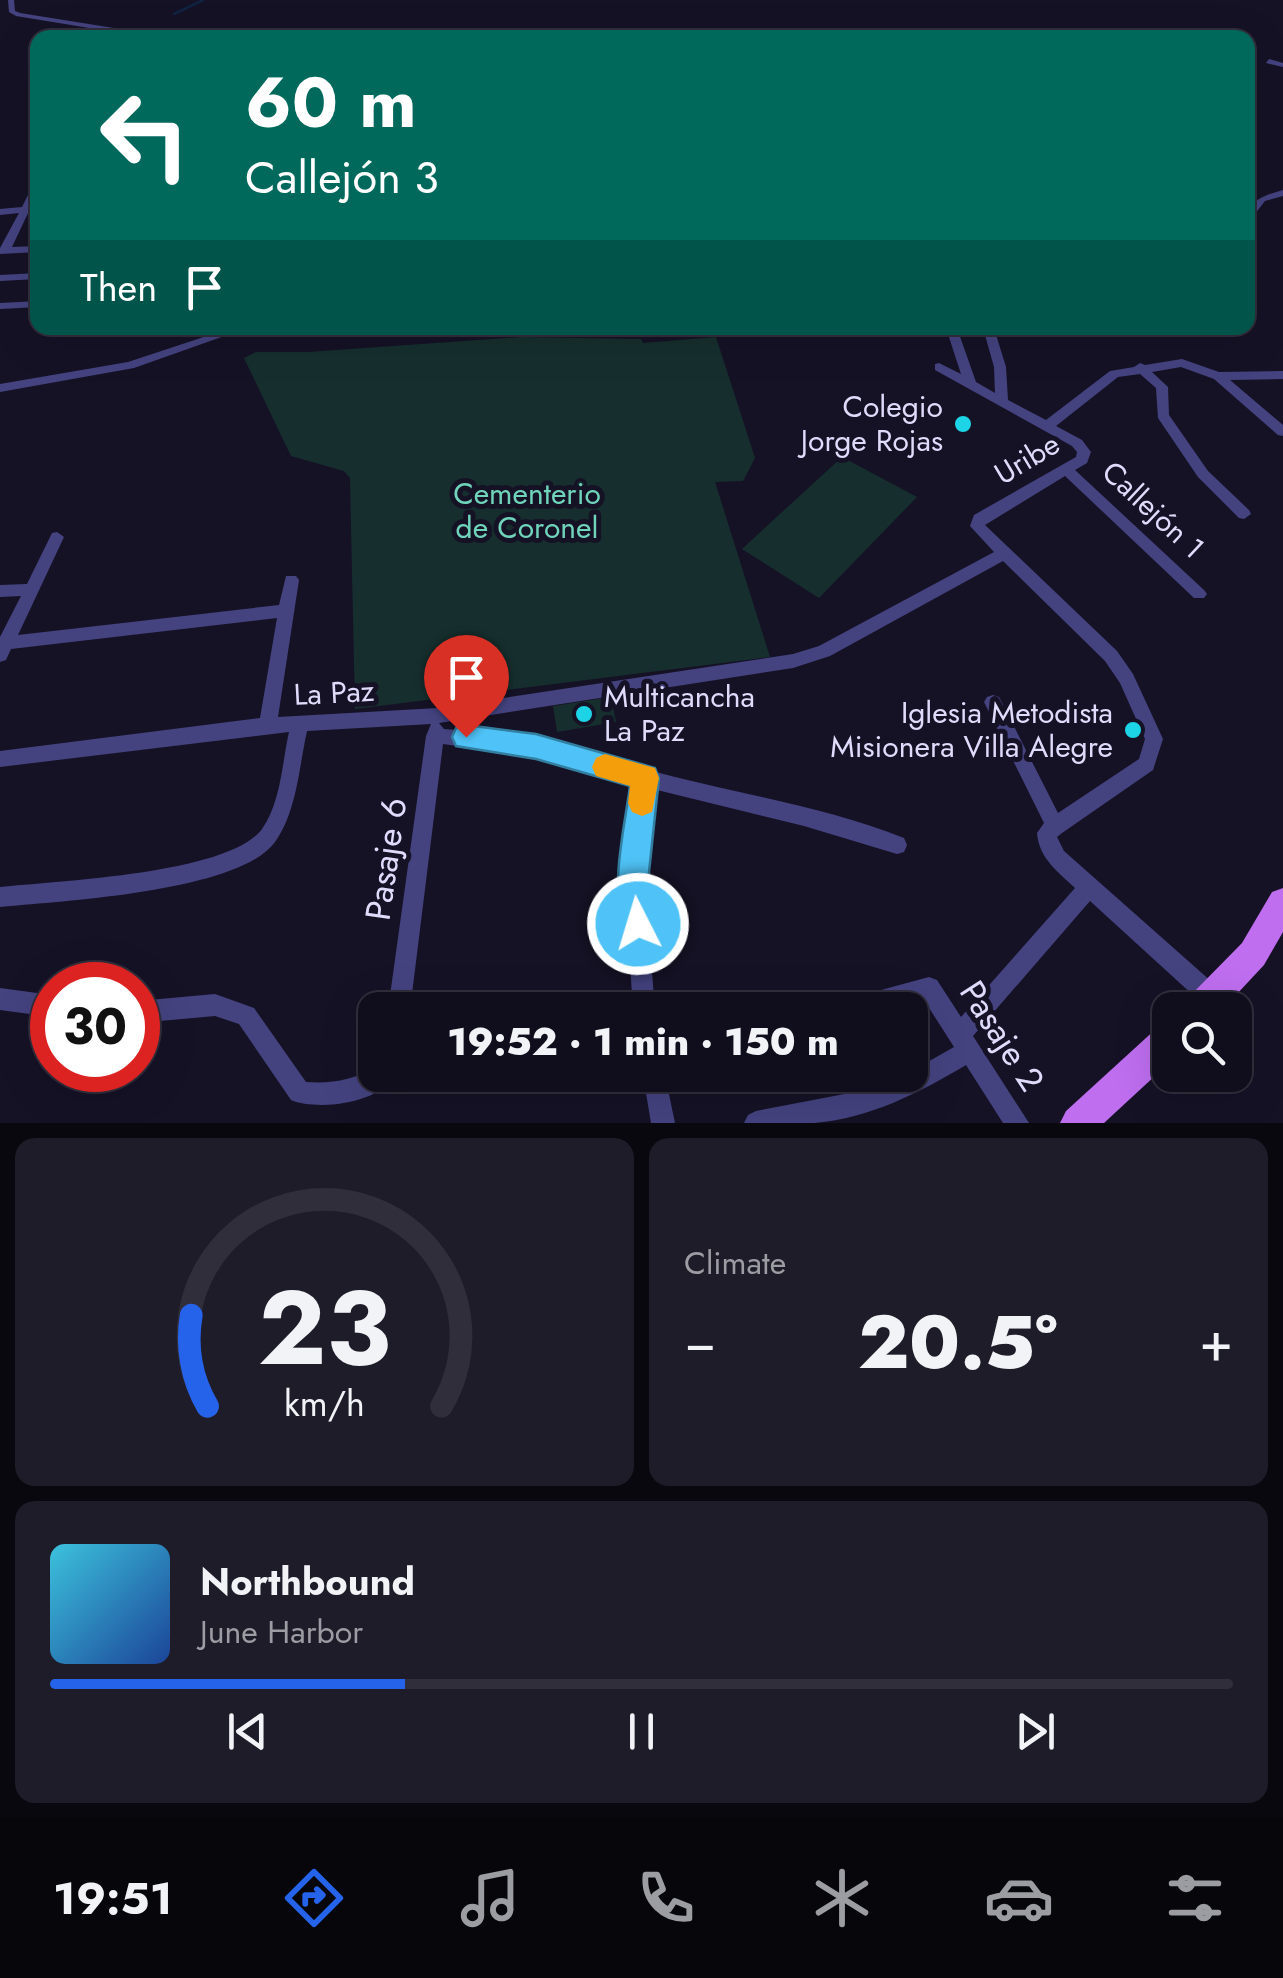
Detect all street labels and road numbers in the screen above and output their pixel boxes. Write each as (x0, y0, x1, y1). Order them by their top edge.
street label: Uribe (986, 422, 1068, 495)
street label: Callejón 1 (1092, 451, 1214, 568)
street label: La Paz (293, 669, 376, 716)
street label: Pasaje 6 (353, 794, 419, 924)
street label: Pasaje 2 (948, 971, 1056, 1101)

